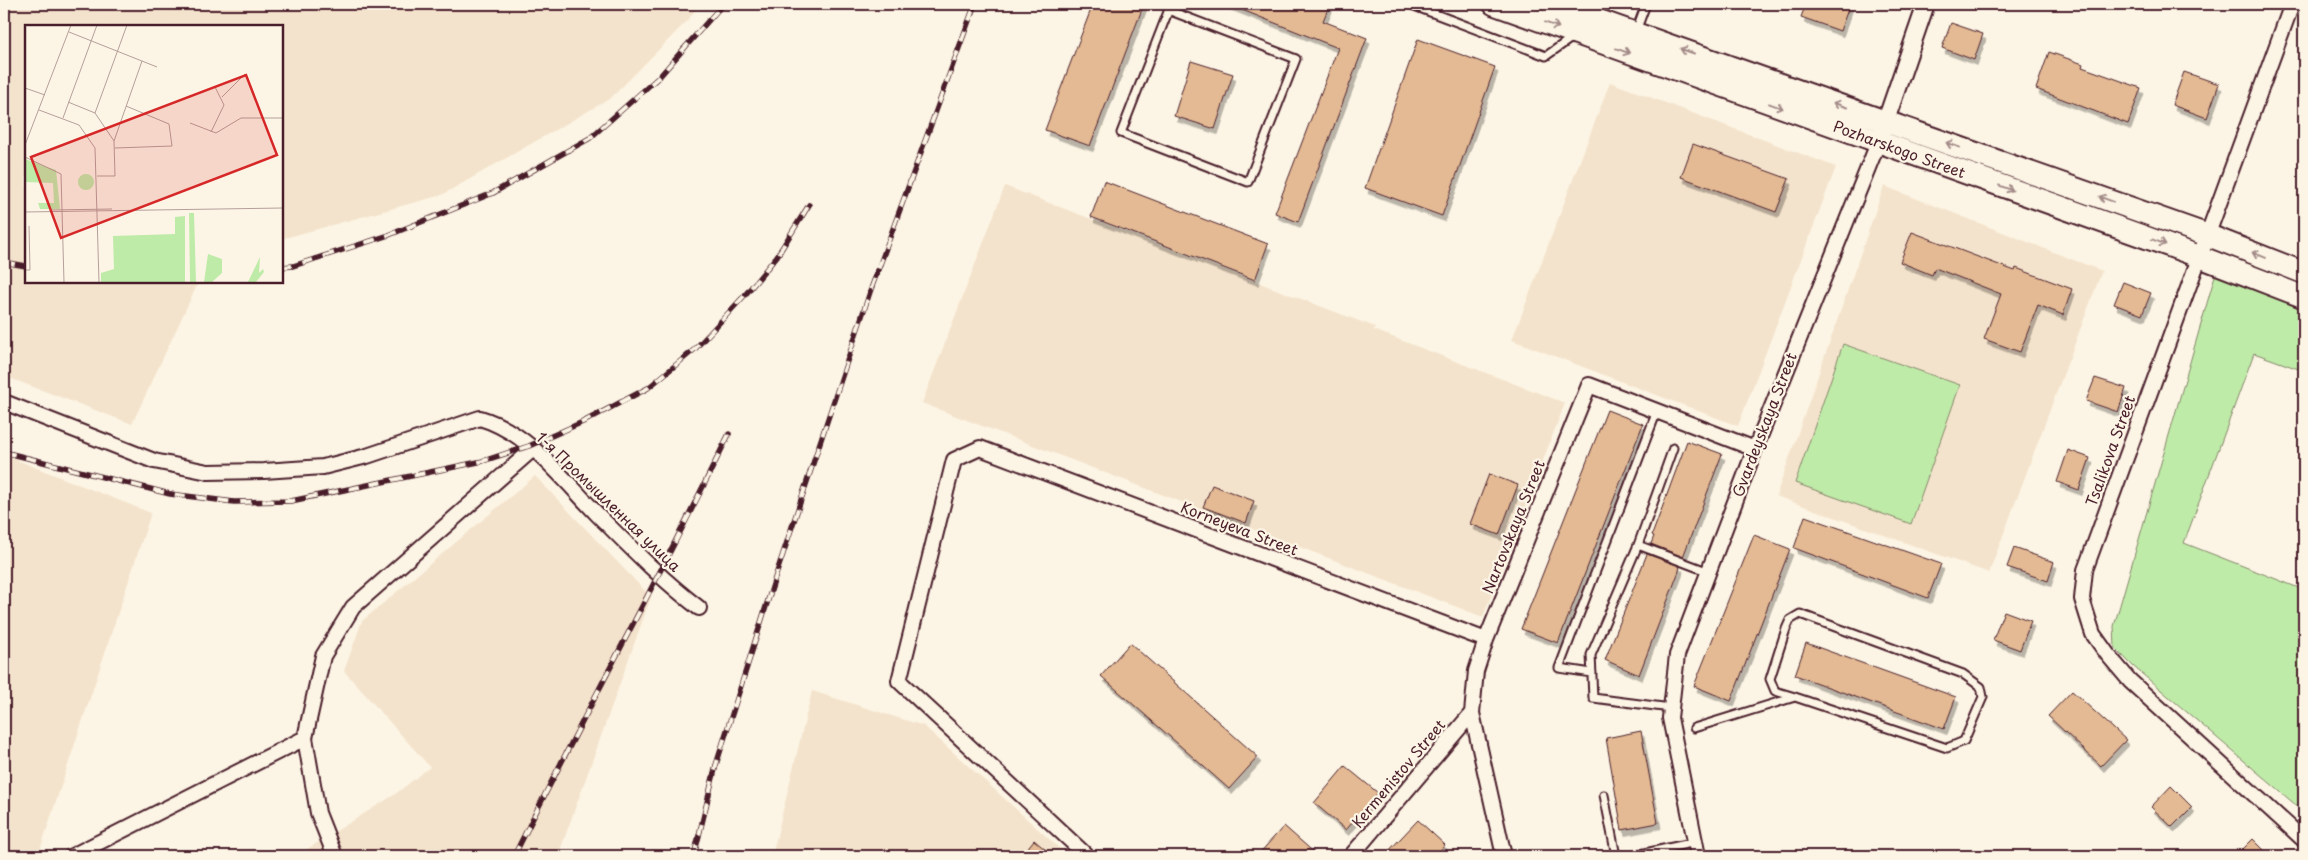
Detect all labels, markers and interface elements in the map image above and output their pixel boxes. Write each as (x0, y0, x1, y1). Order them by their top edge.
one-way arrow (1544, 21, 1559, 30)
inset map (25, 25, 282, 282)
one-way arrow (1615, 46, 1631, 56)
one-way arrow (1679, 46, 1695, 55)
one-way arrow (1833, 100, 1848, 109)
one-way arrow (1768, 102, 1783, 111)
street label: Pozharskogo Street (1830, 114, 1969, 183)
one-way arrow (1946, 140, 1962, 149)
one-way arrow (1998, 184, 2014, 193)
one-way arrow (2099, 194, 2115, 203)
one-way arrow (2151, 238, 2167, 247)
one-way arrow (2252, 250, 2267, 260)
street label: Gvardeyskaya Street (1725, 349, 1802, 500)
street label: Tsalikova Street (2079, 392, 2140, 509)
street label: 1-я Промышленная улица (532, 426, 687, 577)
street label: Nartovskaya Street (1475, 456, 1550, 597)
street label: Korneyeva Street (1177, 495, 1302, 561)
street label: Kermenistov Street (1346, 714, 1450, 832)

